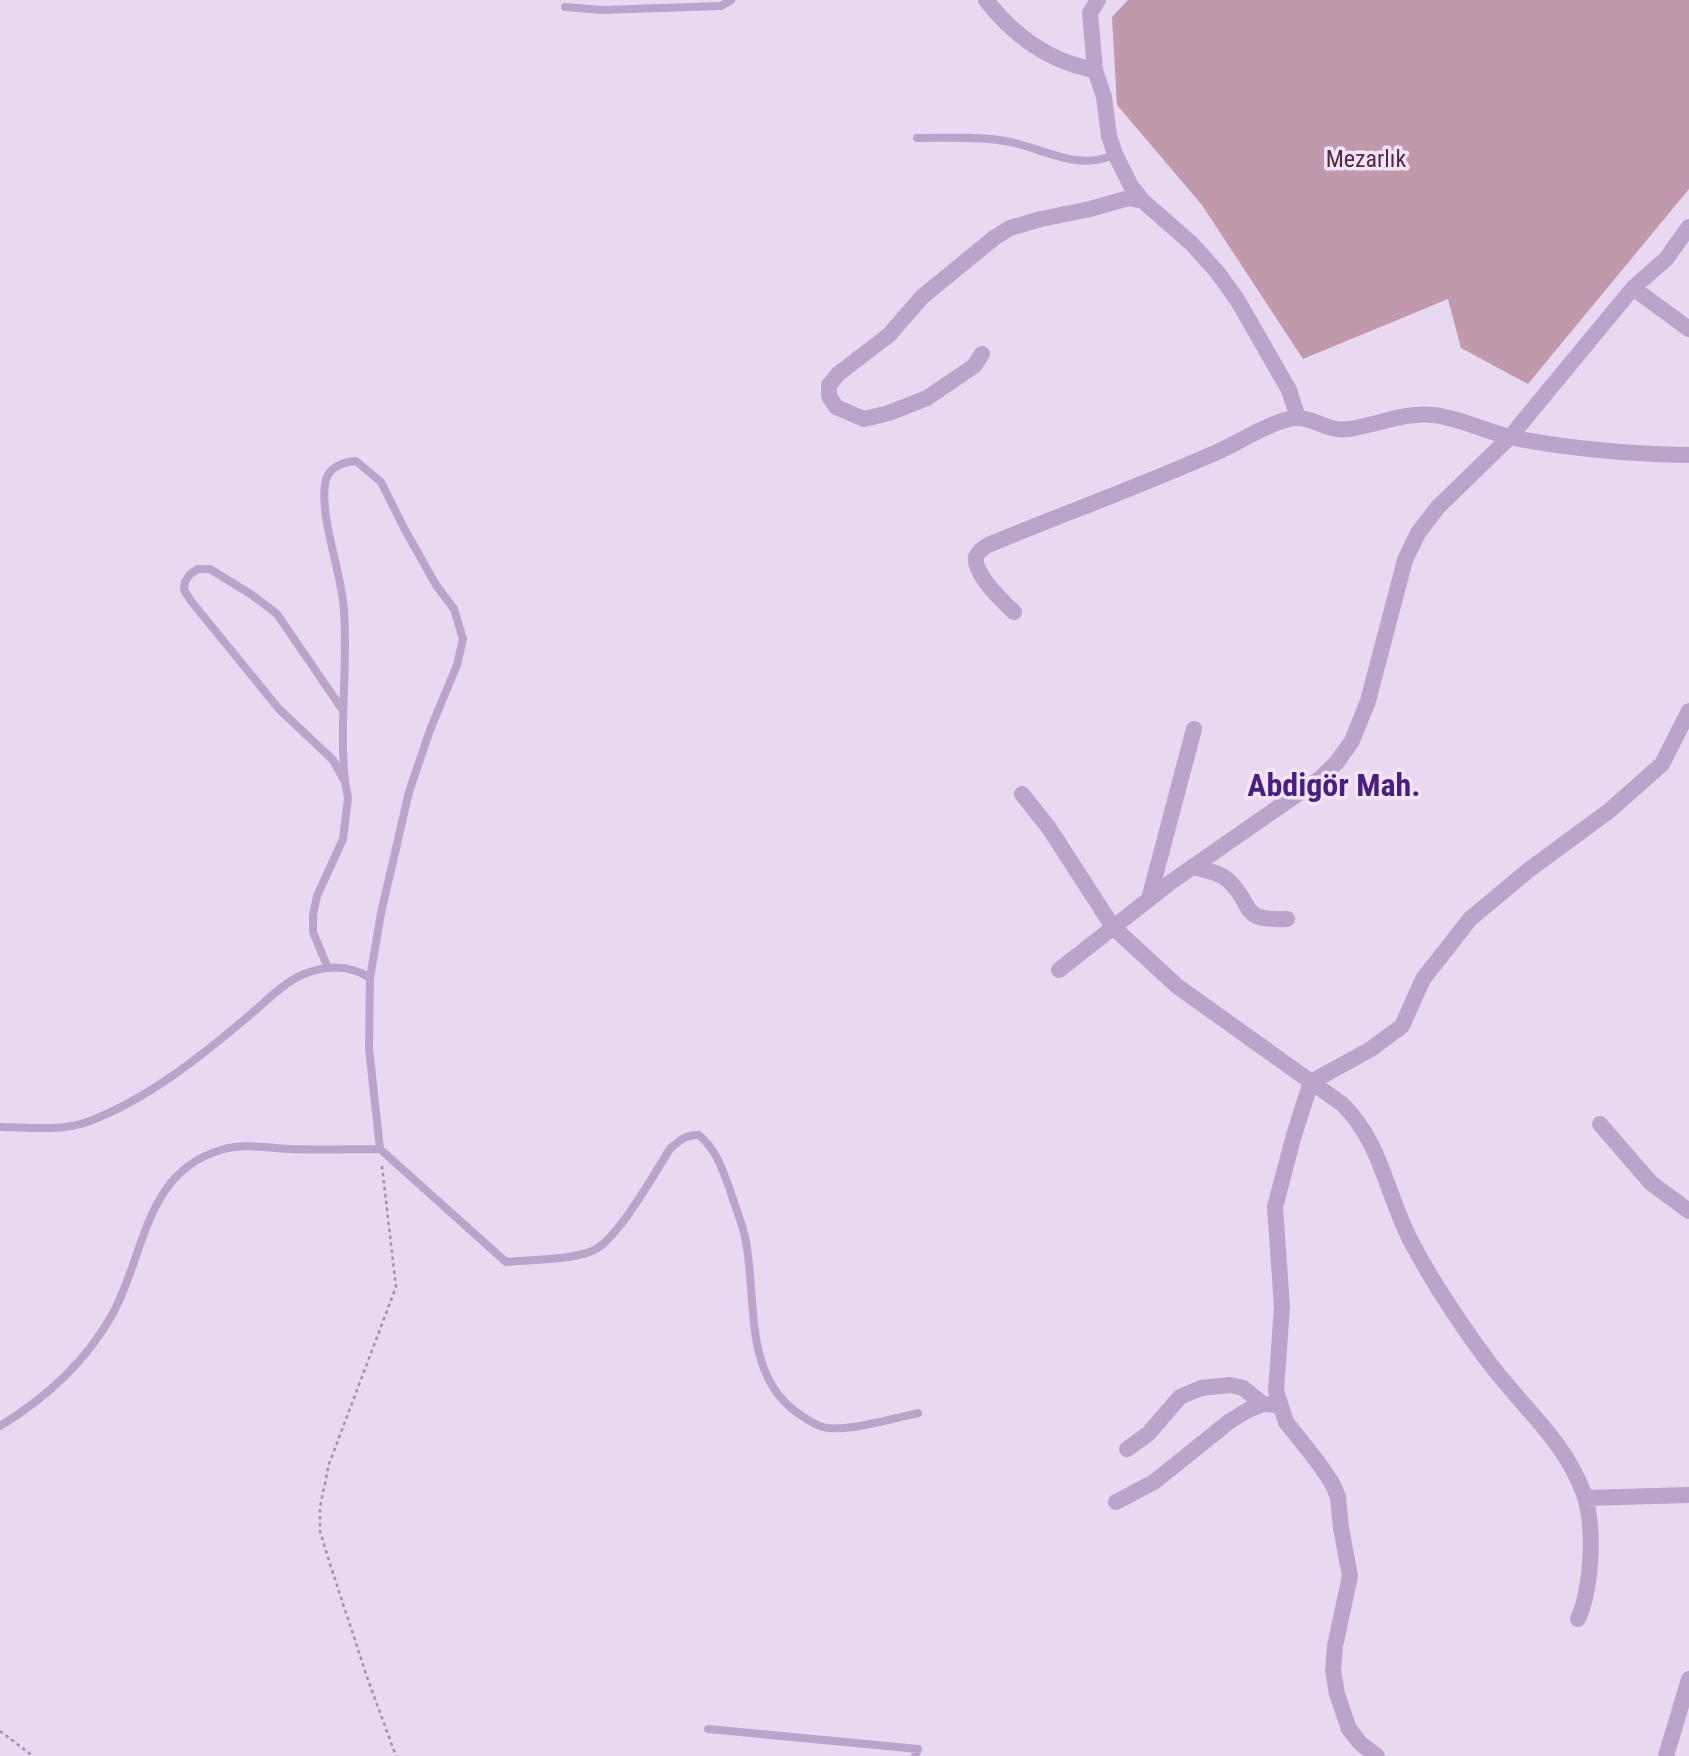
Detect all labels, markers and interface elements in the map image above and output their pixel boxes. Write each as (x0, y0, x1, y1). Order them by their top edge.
park label: Mezarlık (1326, 145, 1407, 173)
district label: Abdigör Mah. (1247, 766, 1421, 804)

